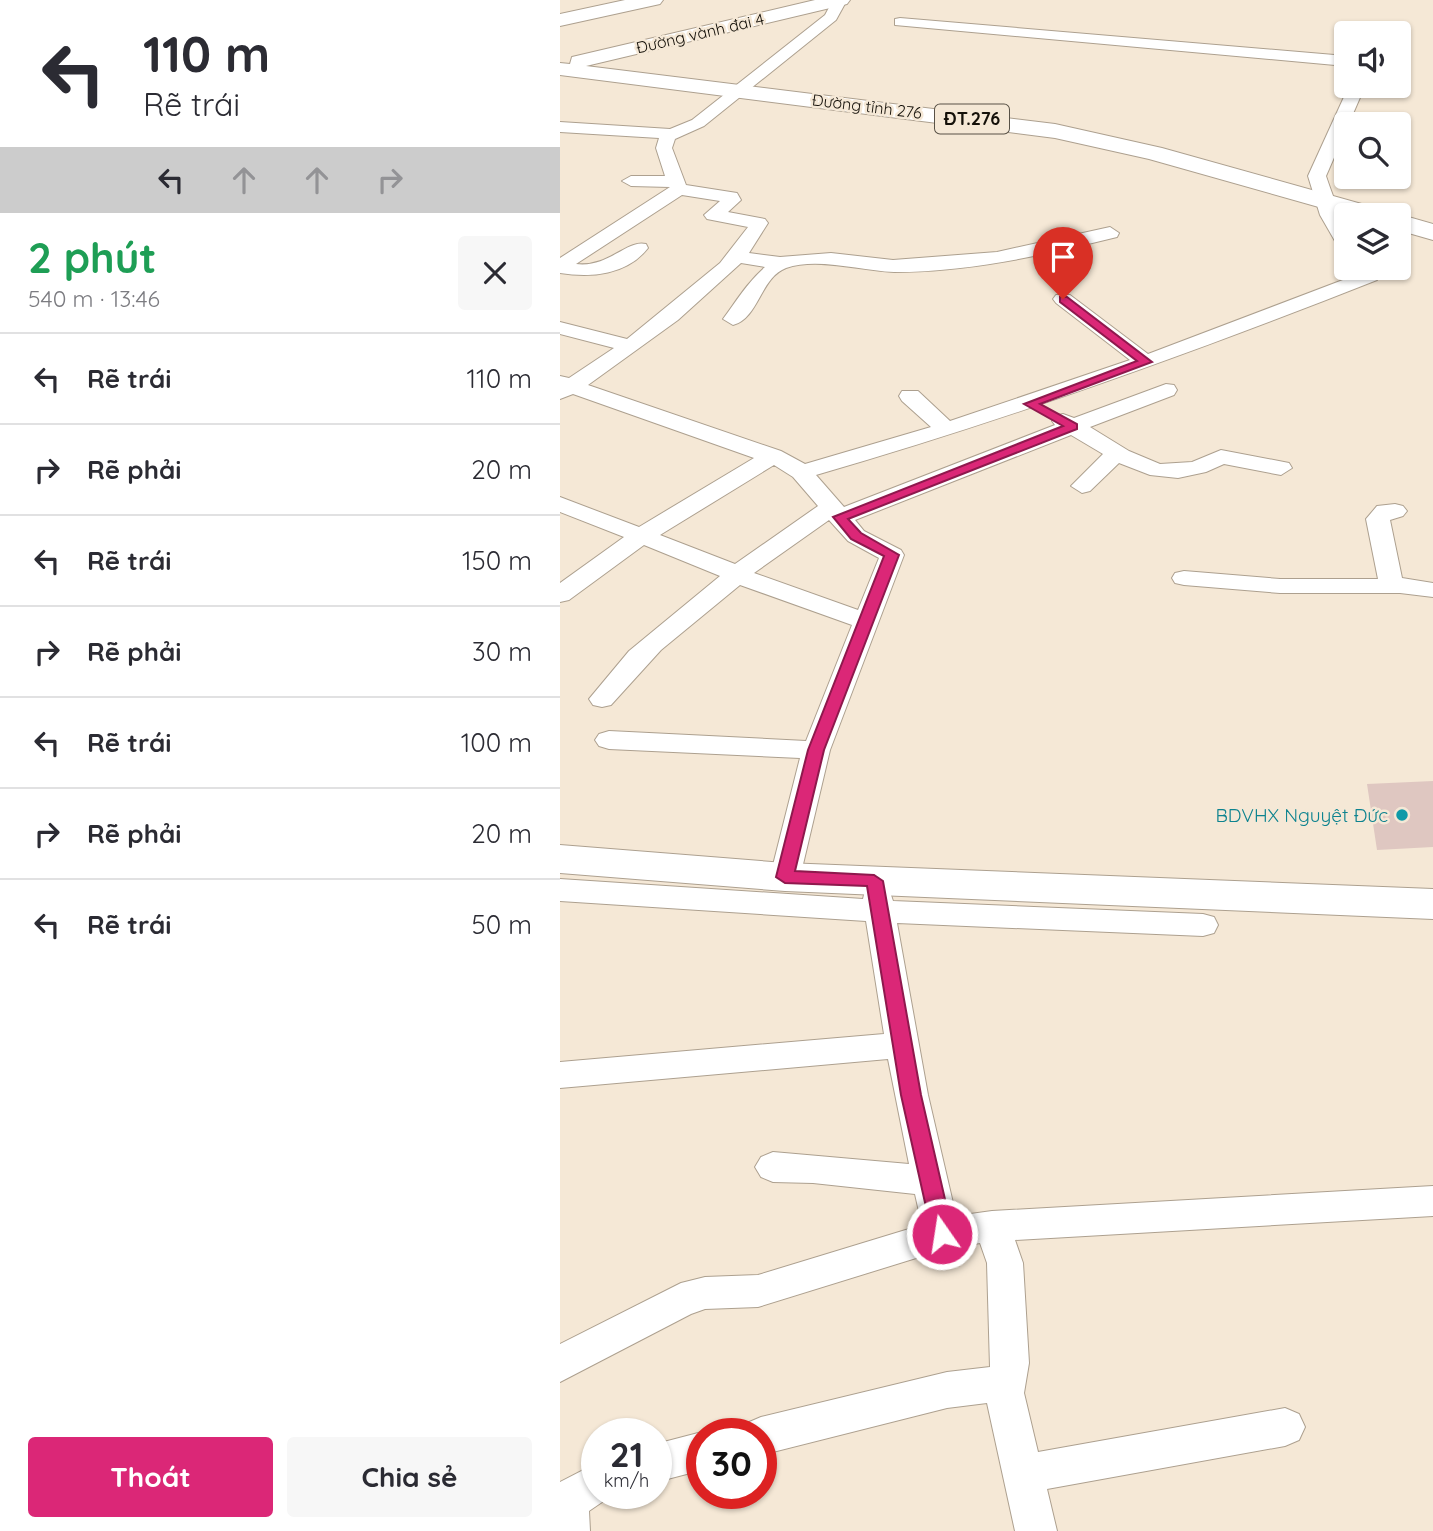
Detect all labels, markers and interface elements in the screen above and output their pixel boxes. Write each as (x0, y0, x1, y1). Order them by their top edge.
street label: Đường vành đai 4 (634, 9, 766, 57)
map controls (1334, 21, 1411, 280)
button: sound (1334, 21, 1411, 98)
text: 110 m (143, 23, 270, 84)
icon: left (28, 28, 119, 119)
text: Rẽ trái (143, 84, 240, 124)
street label: Đường tỉnh 276 (811, 89, 923, 123)
road number: ĐT.276 (935, 104, 1009, 134)
button: search (1334, 112, 1411, 189)
icon: left (152, 161, 190, 199)
icon: ahead (225, 161, 263, 199)
icon: ahead (298, 161, 336, 199)
icon: right (371, 161, 409, 199)
button: layers (1334, 203, 1411, 280)
pin (1033, 227, 1093, 299)
text: 2 phút (28, 231, 156, 284)
button: close (458, 236, 532, 310)
icon: arrive (1044, 238, 1082, 276)
text: 540 m · 13:46 (28, 284, 160, 313)
icon: left (28, 360, 66, 398)
text: Rẽ trái (87, 362, 171, 395)
text: 110 m (466, 362, 532, 395)
icon: right (28, 451, 66, 489)
text: Rẽ phải (87, 453, 181, 486)
text: 20 m (471, 453, 532, 486)
icon: left (28, 542, 66, 580)
text: Rẽ trái (87, 544, 171, 577)
text: 150 m (462, 544, 532, 577)
icon: right (28, 633, 66, 671)
text: Rẽ phải (87, 635, 181, 668)
text: 30 m (472, 635, 532, 668)
icon: left (28, 724, 66, 762)
text: Rẽ trái (87, 726, 171, 759)
text: 100 m (461, 726, 532, 759)
place label: BDVHX Nguyệt Đức (1215, 803, 1388, 827)
marker: BDVHX Nguyệt Đức (1394, 807, 1410, 823)
icon: right (28, 815, 66, 853)
text: Rẽ phải (87, 817, 181, 850)
text: 20 m (471, 817, 532, 850)
icon: left (28, 906, 66, 944)
text: Rẽ trái (87, 908, 171, 941)
text: 50 m (472, 908, 532, 941)
position arrow (905, 1197, 979, 1271)
speed limit sign: 30 (686, 1418, 777, 1509)
text: 21 (610, 1432, 643, 1476)
button: Thoát (28, 1437, 273, 1517)
button: Chia sẻ (287, 1437, 532, 1517)
text: km/h (604, 1469, 649, 1492)

